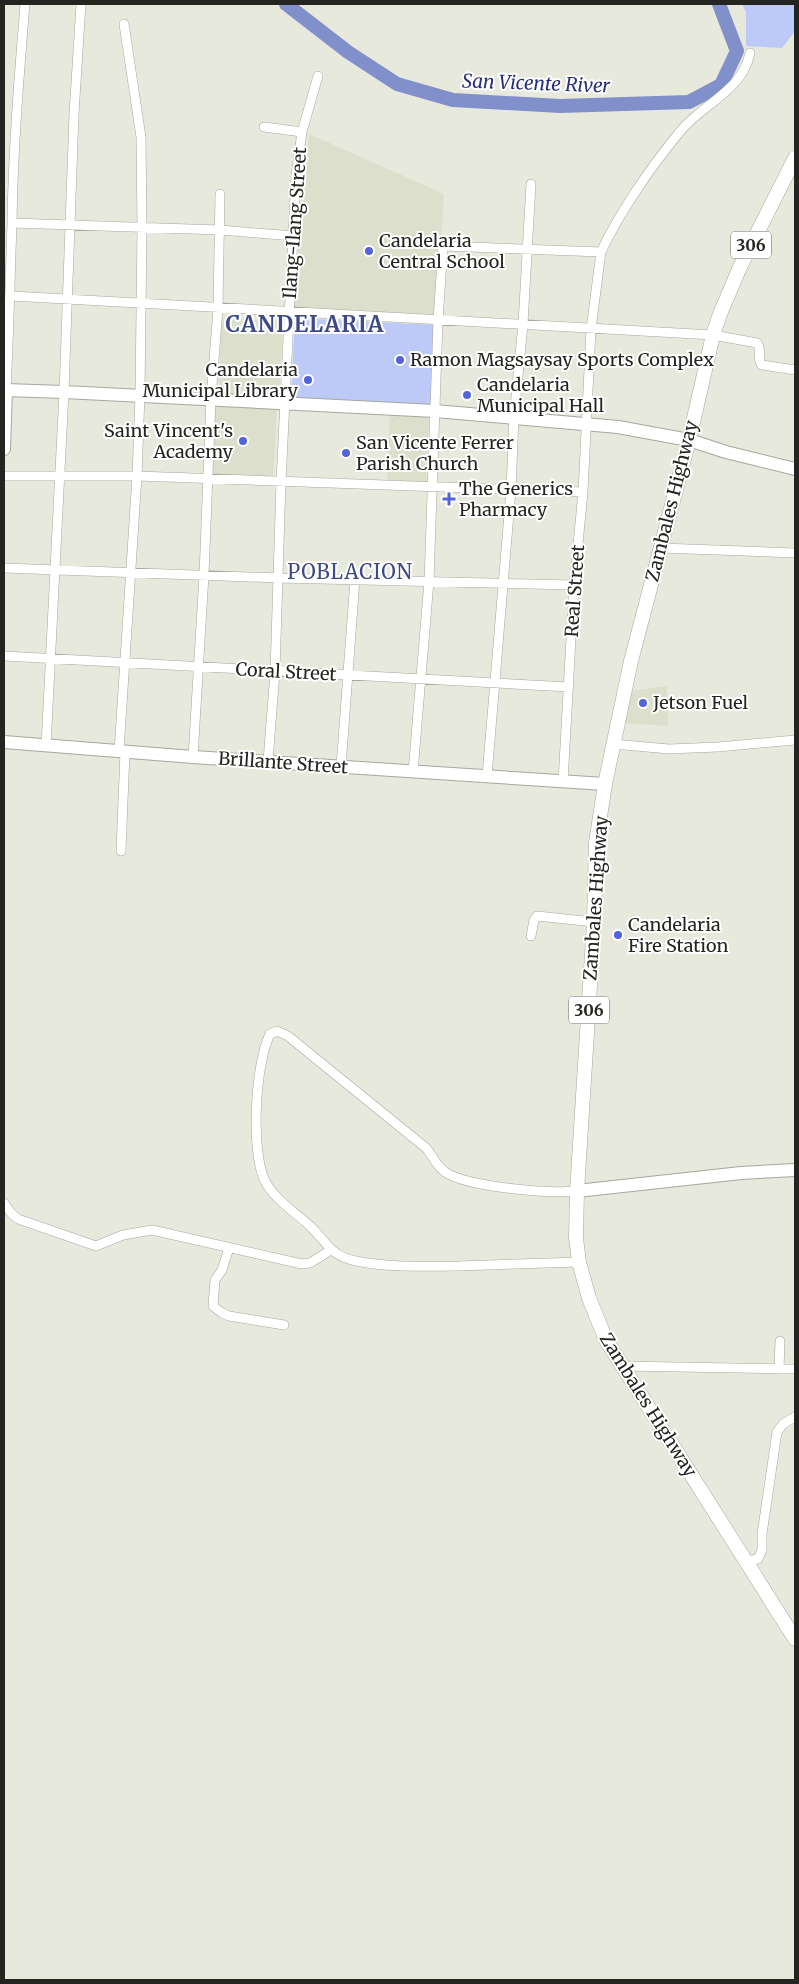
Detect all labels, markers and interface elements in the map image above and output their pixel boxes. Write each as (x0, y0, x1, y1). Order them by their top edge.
water label: San Vicente River (462, 68, 611, 98)
street label: Ilang-Ilang Street (278, 146, 311, 300)
place label: Candelaria Central School (379, 229, 505, 273)
road number: 306 (731, 232, 771, 258)
marker: Candelaria Central School (363, 245, 375, 257)
district label: CANDELARIA (226, 310, 384, 338)
place label: Ramon Magsaysay Sports Complex (410, 348, 714, 371)
marker: Ramon Magsaysay Sports Complex (394, 354, 406, 366)
place label: Candelaria Municipal Library (142, 358, 299, 402)
place label: Candelaria Municipal Hall (477, 373, 604, 417)
marker: Candelaria Municipal Library (302, 374, 314, 386)
marker: Candelaria Municipal Hall (461, 389, 473, 401)
street label: Zambales Highway (640, 417, 703, 584)
place label: Saint Vincent's Academy (104, 419, 234, 463)
place label: San Vicente Ferrer Parish Church (356, 431, 514, 475)
marker: Saint Vincent's Academy (237, 435, 249, 447)
marker: San Vicente Ferrer Parish Church (340, 447, 352, 459)
place label: The Generics Pharmacy (459, 477, 573, 521)
marker: The Generics Pharmacy (443, 493, 455, 505)
street label: Real Street (560, 544, 589, 638)
district label: POBLACION (287, 559, 413, 584)
street label: Coral Street (235, 657, 337, 686)
place label: Jetson Fuel (652, 691, 749, 714)
marker: Jetson Fuel (637, 697, 649, 709)
street label: Brillante Street (217, 746, 349, 779)
street label: Zambales Highway (578, 814, 613, 981)
place label: Candelaria Fire Station (628, 913, 729, 957)
marker: Candelaria Fire Station (612, 929, 624, 941)
road number: 306 (569, 996, 609, 1024)
street label: Zambales Highway (595, 1329, 702, 1481)

